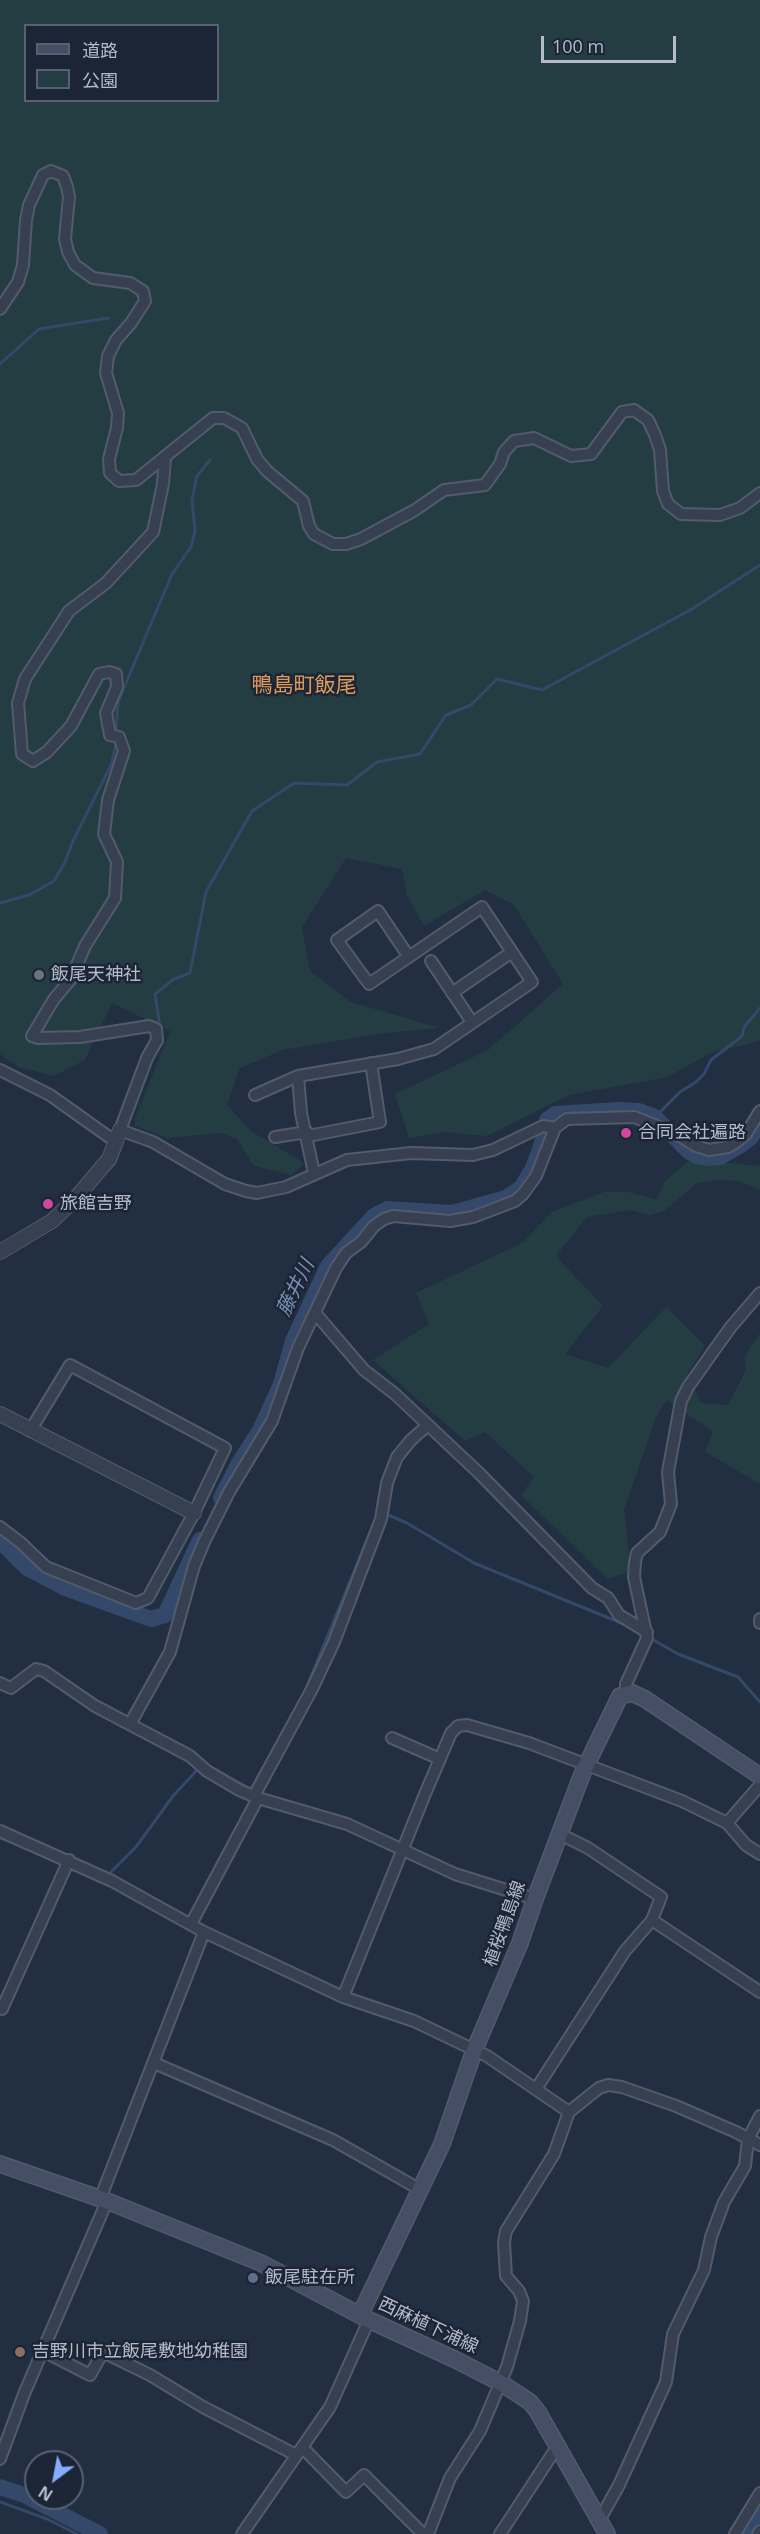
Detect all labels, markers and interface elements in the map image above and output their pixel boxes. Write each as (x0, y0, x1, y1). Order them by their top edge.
legend (24, 24, 219, 102)
scale bar (544, 24, 679, 62)
text: 100 m (552, 34, 604, 58)
text: 道路 (82, 38, 118, 62)
text: 公園 (82, 68, 118, 92)
district label: 鴨島町飯尾 (252, 673, 356, 699)
place label: 飯尾天神社 (51, 964, 141, 986)
marker: 飯尾天神社 (32, 968, 46, 982)
place label: 合同会社遍路 (638, 1122, 746, 1144)
marker: 合同会社遍路 (619, 1126, 633, 1140)
place label: 旅館吉野 (60, 1193, 132, 1215)
marker: 旅館吉野 (41, 1197, 55, 1211)
water label: 藤井川 (272, 1256, 320, 1320)
street label: 植桜鴨島線 (479, 1878, 531, 1970)
place label: 飯尾駐在所 (265, 2267, 355, 2289)
marker: 飯尾駐在所 (246, 2271, 260, 2285)
street label: 西麻植下浦線 (374, 2293, 482, 2359)
place label: 吉野川市立飯尾敷地幼稚園 (32, 2341, 248, 2363)
marker: 吉野川市立飯尾敷地幼稚園 (13, 2345, 27, 2359)
north arrow (24, 2450, 84, 2510)
text: N (34, 2481, 57, 2506)

